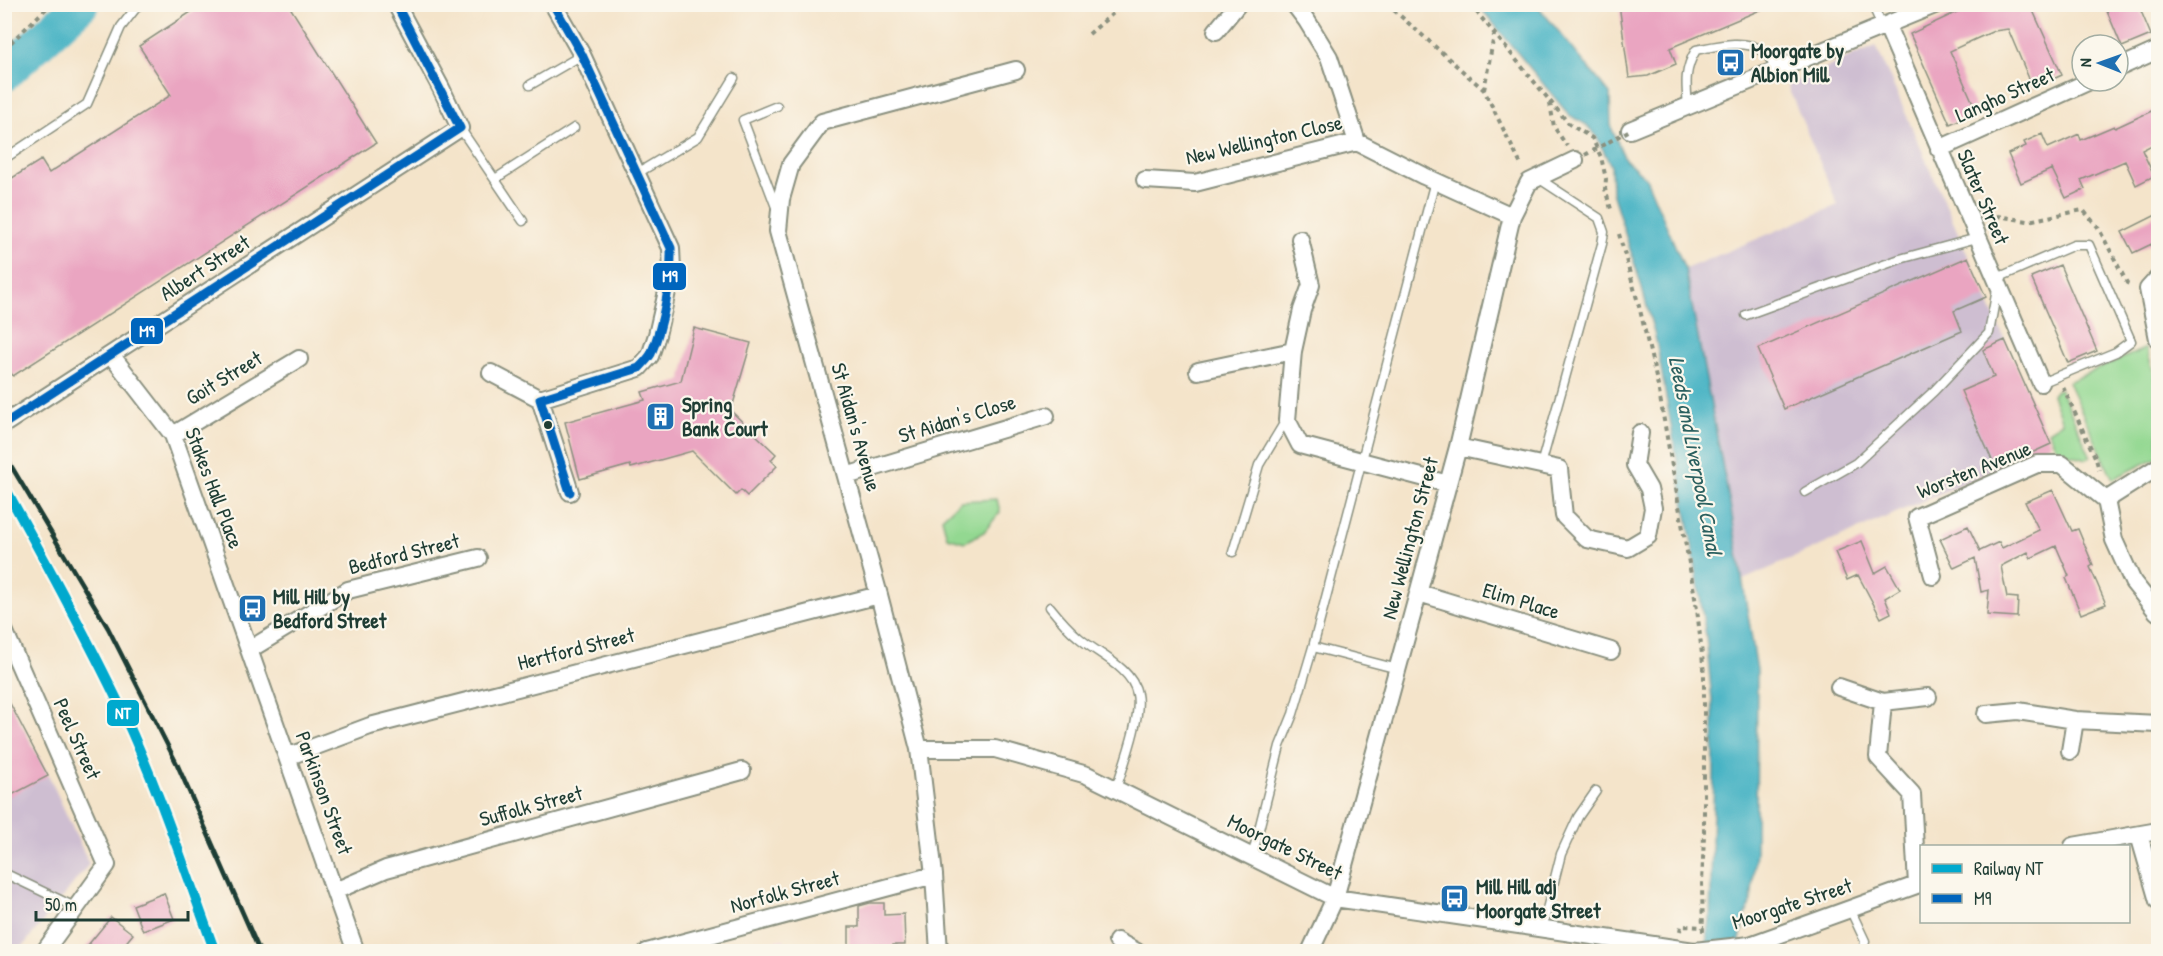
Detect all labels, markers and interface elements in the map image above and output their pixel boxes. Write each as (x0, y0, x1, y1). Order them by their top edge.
north arrow (2070, 33, 2130, 93)
place label: Moorgate by Albion Mill (1751, 36, 1844, 89)
bus stop icon: Moorgate by Albion Mill (1714, 47, 1746, 79)
text: N (2074, 58, 2096, 67)
street label: Langho Street (1951, 59, 2060, 129)
street label: New Wellington Close (1183, 107, 1345, 172)
street label: Slater Street (1950, 145, 2017, 250)
street label: Albert Street (154, 227, 256, 307)
line badge: M9 (652, 262, 687, 291)
text: M9 (662, 265, 678, 287)
line badge: M9 (130, 317, 164, 345)
text: M9 (139, 320, 155, 342)
street label: Goit Street (180, 343, 268, 412)
water label: Leeds and Liverpool Canal (1662, 354, 1730, 559)
street label: St Aidan's Avenue (824, 359, 889, 494)
street label: St Aidan's Close (895, 387, 1019, 450)
place label: Spring Bank Court (682, 390, 768, 443)
building icon: Spring Bank Court (645, 401, 677, 433)
unlabelled marker (542, 419, 554, 431)
street label: Stakes Hall Place (178, 423, 251, 553)
street label: Worsten Avenue (1912, 433, 2035, 506)
street label: New Wellington Street (1374, 453, 1445, 622)
street label: Bedford Street (345, 526, 463, 581)
street label: Elim Place (1479, 575, 1563, 626)
place label: Mill Hill by Bedford Street (273, 582, 387, 635)
bus stop icon: Mill Hill by Bedford Street (236, 593, 268, 625)
street label: Hertford Street (514, 620, 638, 677)
street label: Peel Street (47, 694, 109, 785)
line badge: NT (106, 699, 140, 727)
text: NT (115, 702, 132, 724)
street label: Parkinson Street (289, 727, 360, 859)
street label: Suffolk Street (476, 778, 586, 833)
street label: Moorgate Street (1223, 806, 1348, 887)
legend (1920, 845, 2130, 923)
text: Railway NT (1974, 856, 2044, 881)
street label: Norfolk Street (727, 863, 843, 920)
street label: Moorgate Street (1728, 870, 1856, 937)
place label: Mill Hill adj Moorgate Street (1476, 872, 1601, 926)
bus stop icon: Mill Hill adj Moorgate Street (1439, 883, 1471, 915)
scale bar (36, 884, 188, 922)
text: M9 (1974, 886, 1992, 911)
text: 50 m (45, 892, 77, 917)

